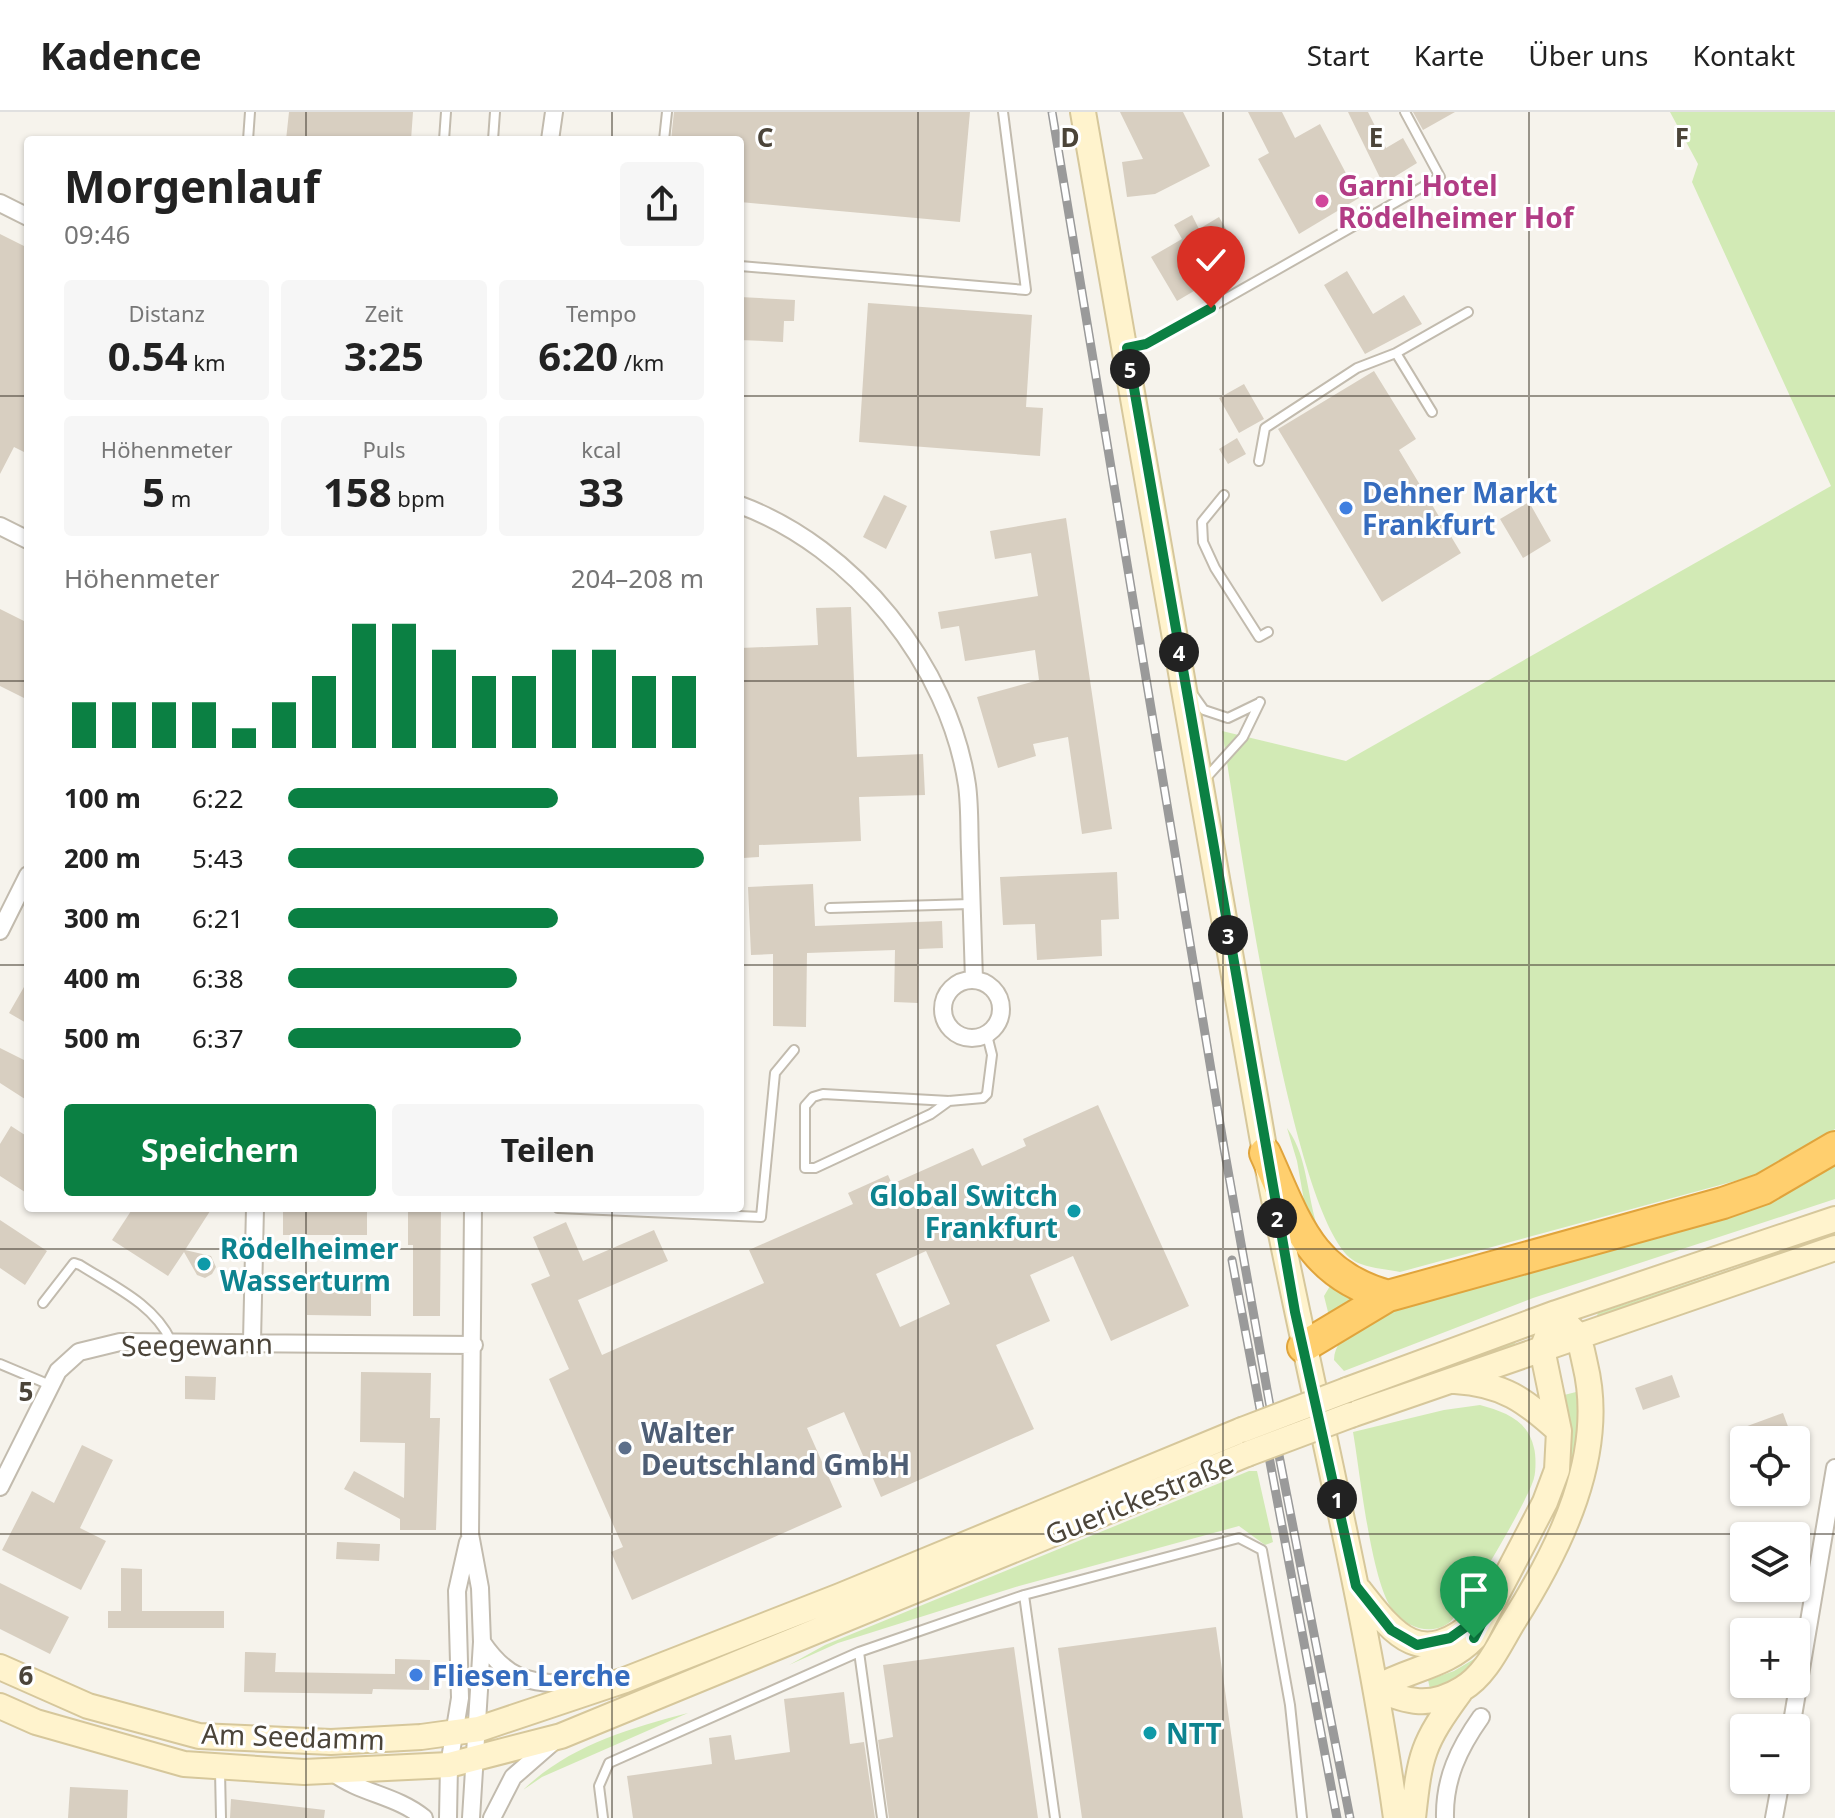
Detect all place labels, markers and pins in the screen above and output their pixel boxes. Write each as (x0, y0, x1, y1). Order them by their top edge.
place label: Garni Hotel Rödelheimer Hof (1338, 166, 1576, 236)
marker: Garni Hotel Rödelheimer Hof (1313, 192, 1331, 210)
pin (1177, 226, 1245, 308)
pin: 5 (1110, 349, 1150, 389)
place label: Dehner Markt Frankfurt (1362, 473, 1557, 543)
marker: Dehner Markt Frankfurt (1337, 499, 1355, 517)
pin: 4 (1159, 632, 1199, 672)
pin: 3 (1208, 915, 1248, 955)
place label: Global Switch Frankfurt (869, 1176, 1058, 1246)
pin: 2 (1257, 1198, 1297, 1238)
marker: Global Switch Frankfurt (1065, 1202, 1083, 1220)
place label: Rödelheimer Wasserturm (220, 1229, 399, 1299)
marker: Rödelheimer Wasserturm (195, 1255, 213, 1273)
place label: Walter Deutschland GmbH (641, 1413, 910, 1483)
marker: Walter Deutschland GmbH (616, 1439, 634, 1457)
pin: 1 (1317, 1479, 1357, 1519)
pin (1440, 1556, 1508, 1638)
place label: Fliesen Lerche (432, 1656, 631, 1694)
marker: Fliesen Lerche (407, 1666, 425, 1684)
place label: NTT (1166, 1714, 1222, 1752)
marker: NTT (1141, 1724, 1159, 1742)

